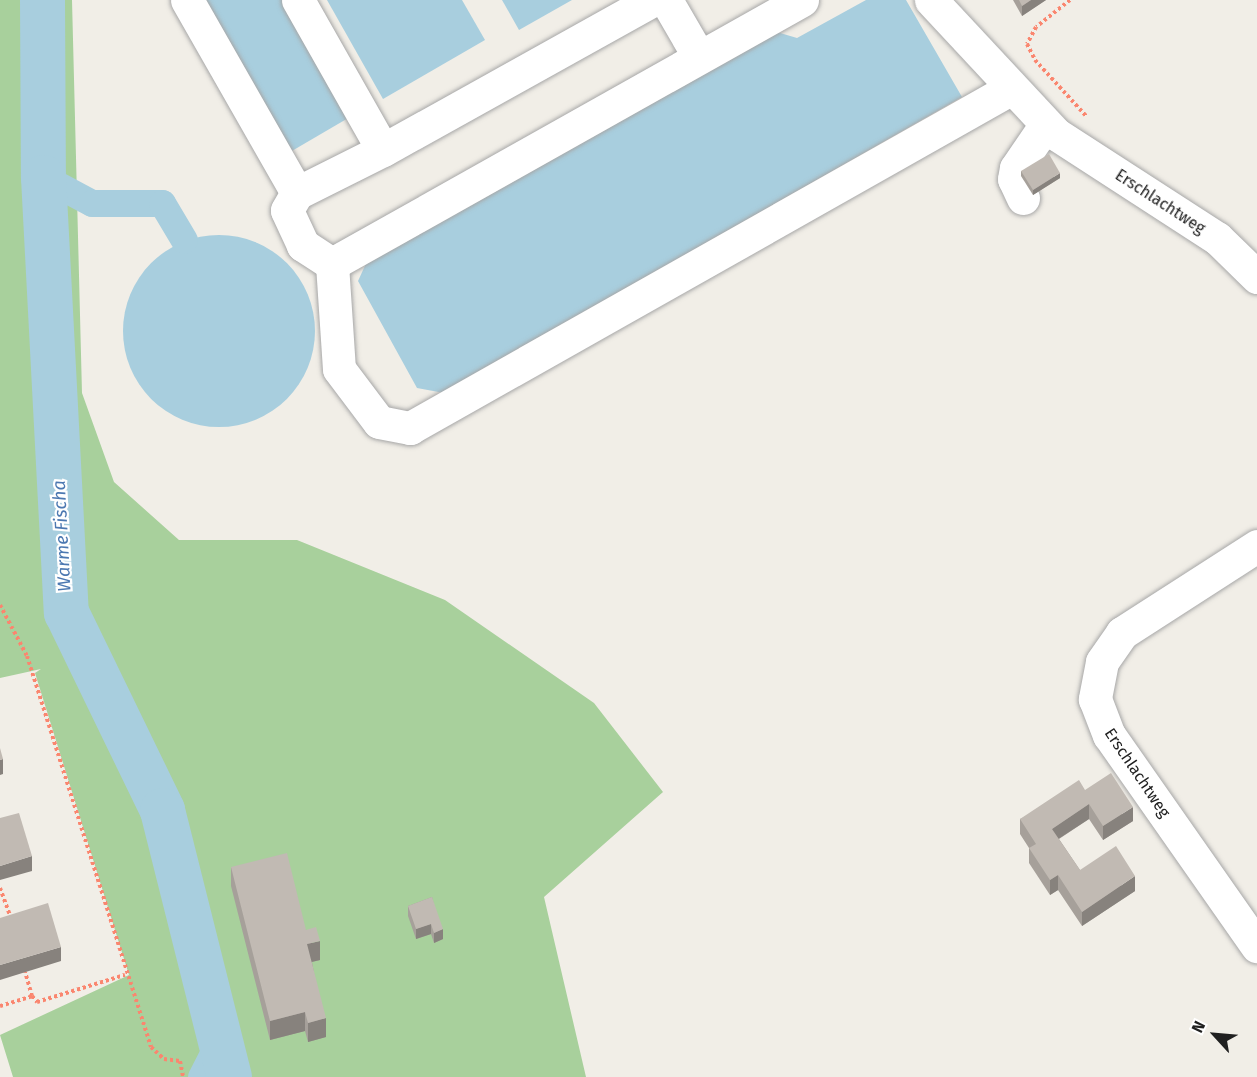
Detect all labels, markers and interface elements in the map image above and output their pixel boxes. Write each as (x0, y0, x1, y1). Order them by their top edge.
street label: Erschlachtweg (1111, 166, 1209, 238)
water label: Warme Fischa (48, 480, 76, 592)
street label: Erschlachtweg (1100, 725, 1174, 821)
north arrow (1185, 1005, 1245, 1065)
text: N (1188, 1018, 1209, 1036)

